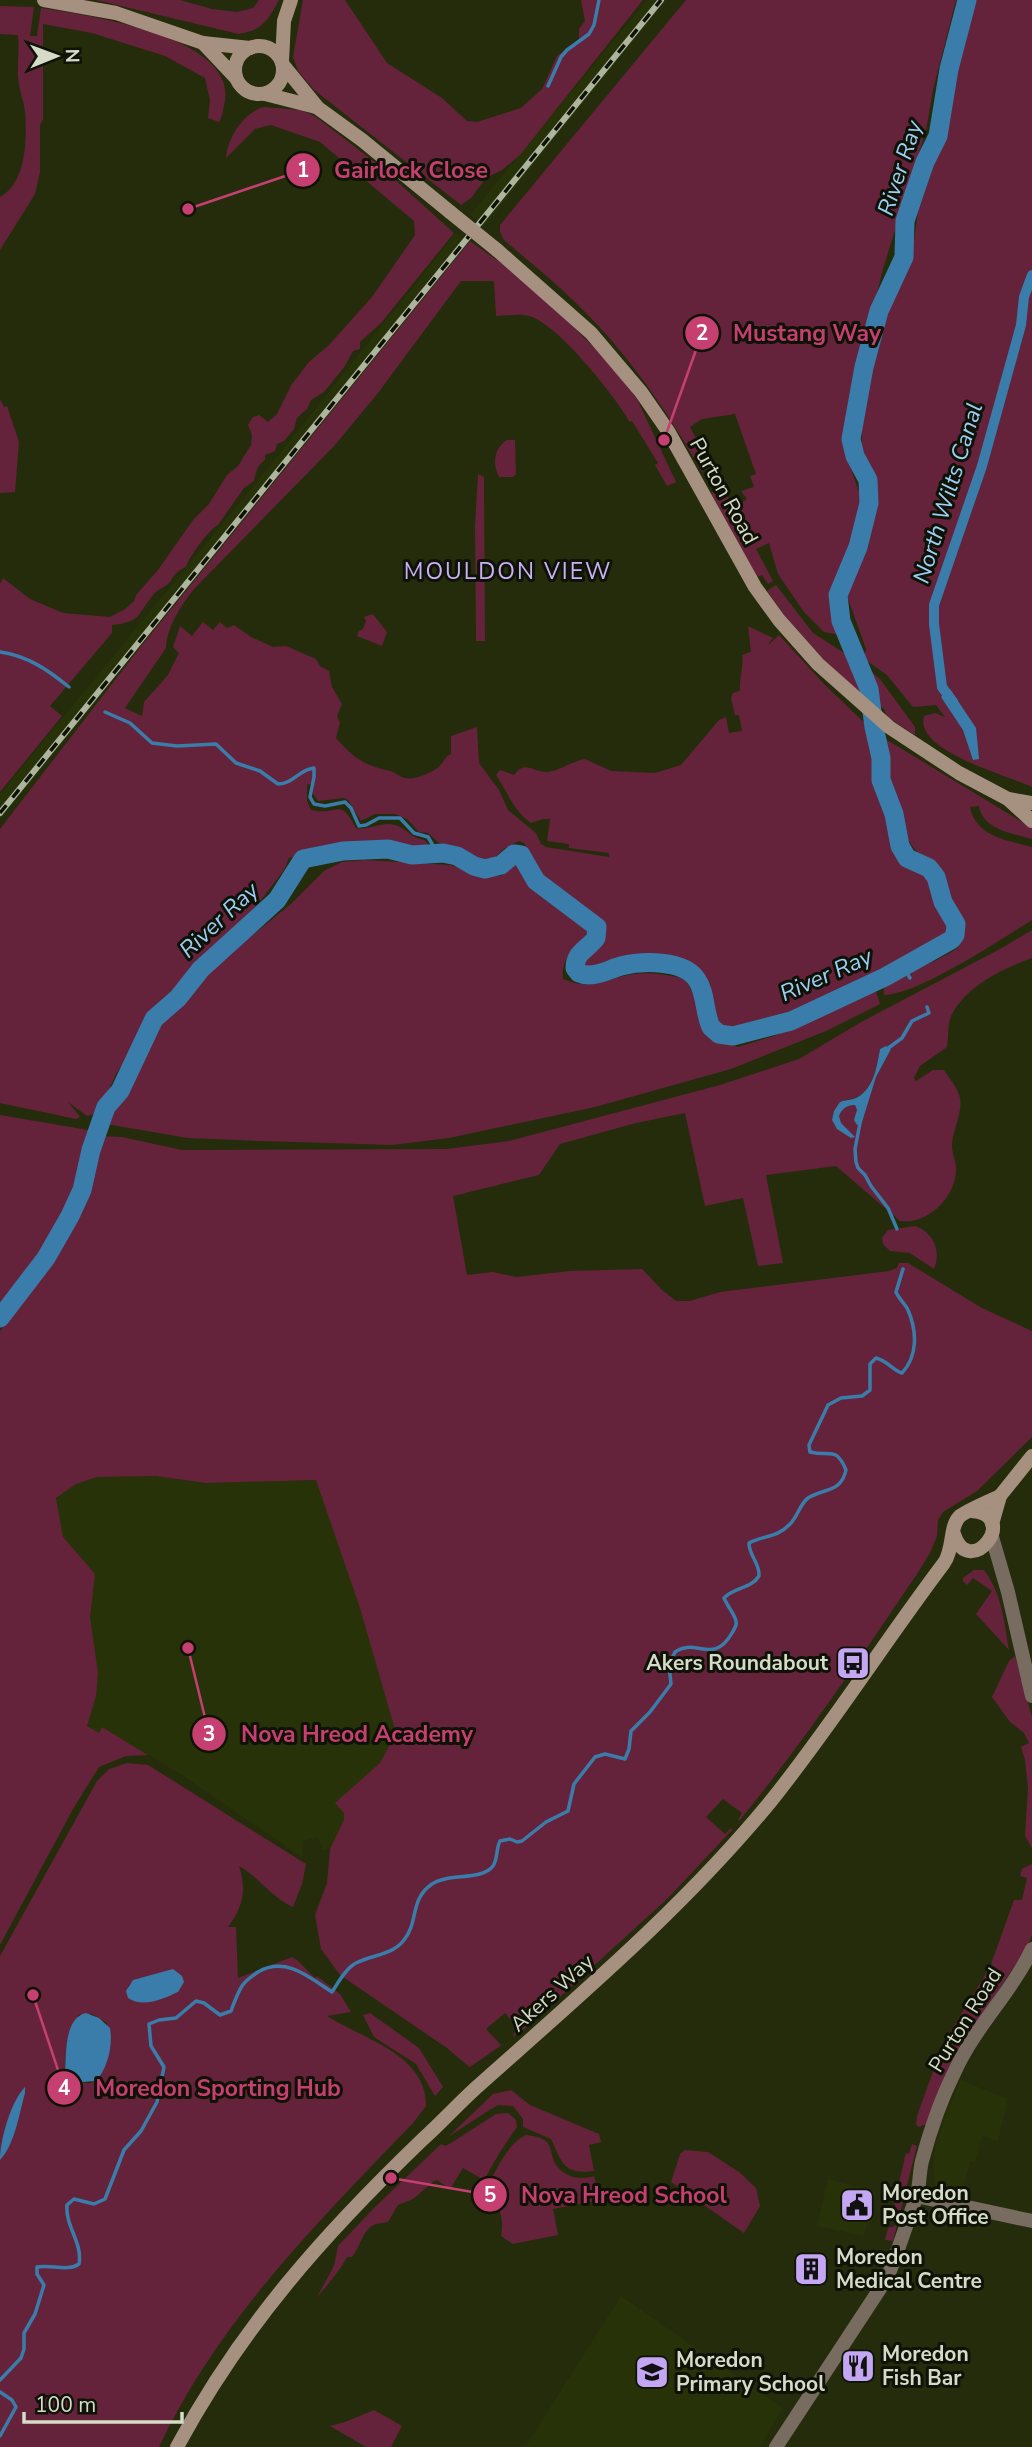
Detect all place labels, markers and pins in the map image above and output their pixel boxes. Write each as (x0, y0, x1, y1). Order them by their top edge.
callout: Gairlock Close (285, 148, 502, 192)
callout: Mustang Way (684, 311, 895, 355)
bus stop icon: Akers Roundabout (834, 1644, 872, 1682)
place label: Akers Roundabout (646, 1649, 829, 1677)
callout: Nova Hreod Academy (192, 1712, 487, 1756)
callout: Moredon Sporting Hub (46, 2066, 355, 2110)
callout: Nova Hreod School (472, 2173, 741, 2217)
place label: Moredon Post Office (882, 2179, 989, 2231)
public building icon: Moredon Post Office (838, 2186, 876, 2224)
place label: Moredon Medical Centre (836, 2243, 982, 2295)
building icon: Moredon Medical Centre (792, 2250, 830, 2288)
place label: Moredon Fish Bar (882, 2340, 969, 2392)
place label: Moredon Primary School (676, 2346, 825, 2398)
restaurant icon: Moredon Fish Bar (839, 2347, 877, 2385)
school or university icon: Moredon Primary School (633, 2353, 671, 2391)

